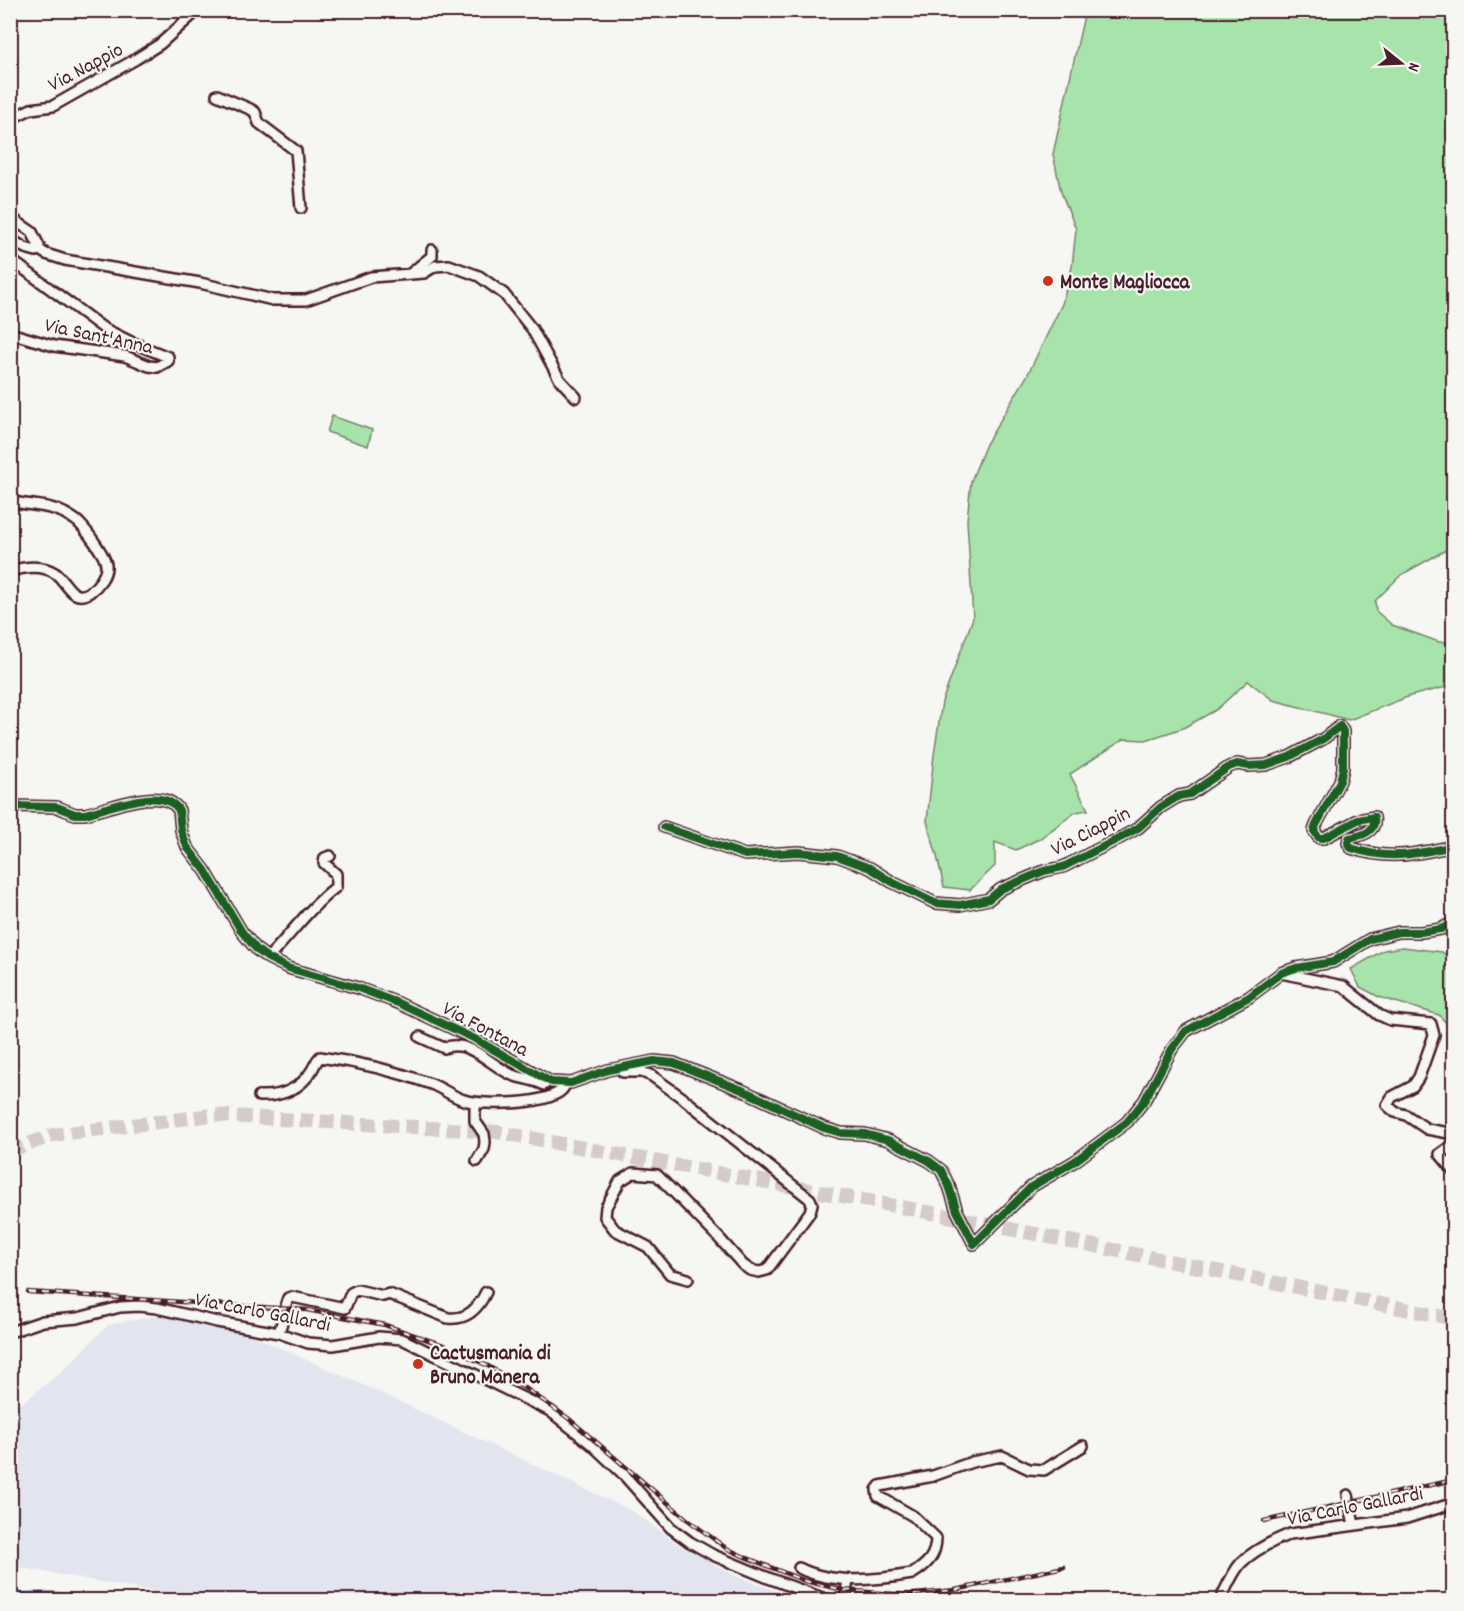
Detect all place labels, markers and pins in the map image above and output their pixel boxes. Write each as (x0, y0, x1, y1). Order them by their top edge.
place label: Monte Magliocca (1060, 269, 1191, 299)
marker: Monte Magliocca (1041, 274, 1055, 288)
place label: Cactusmania di Bruno Manera (430, 1340, 551, 1394)
marker: Cactusmania di Bruno Manera (411, 1357, 425, 1371)

